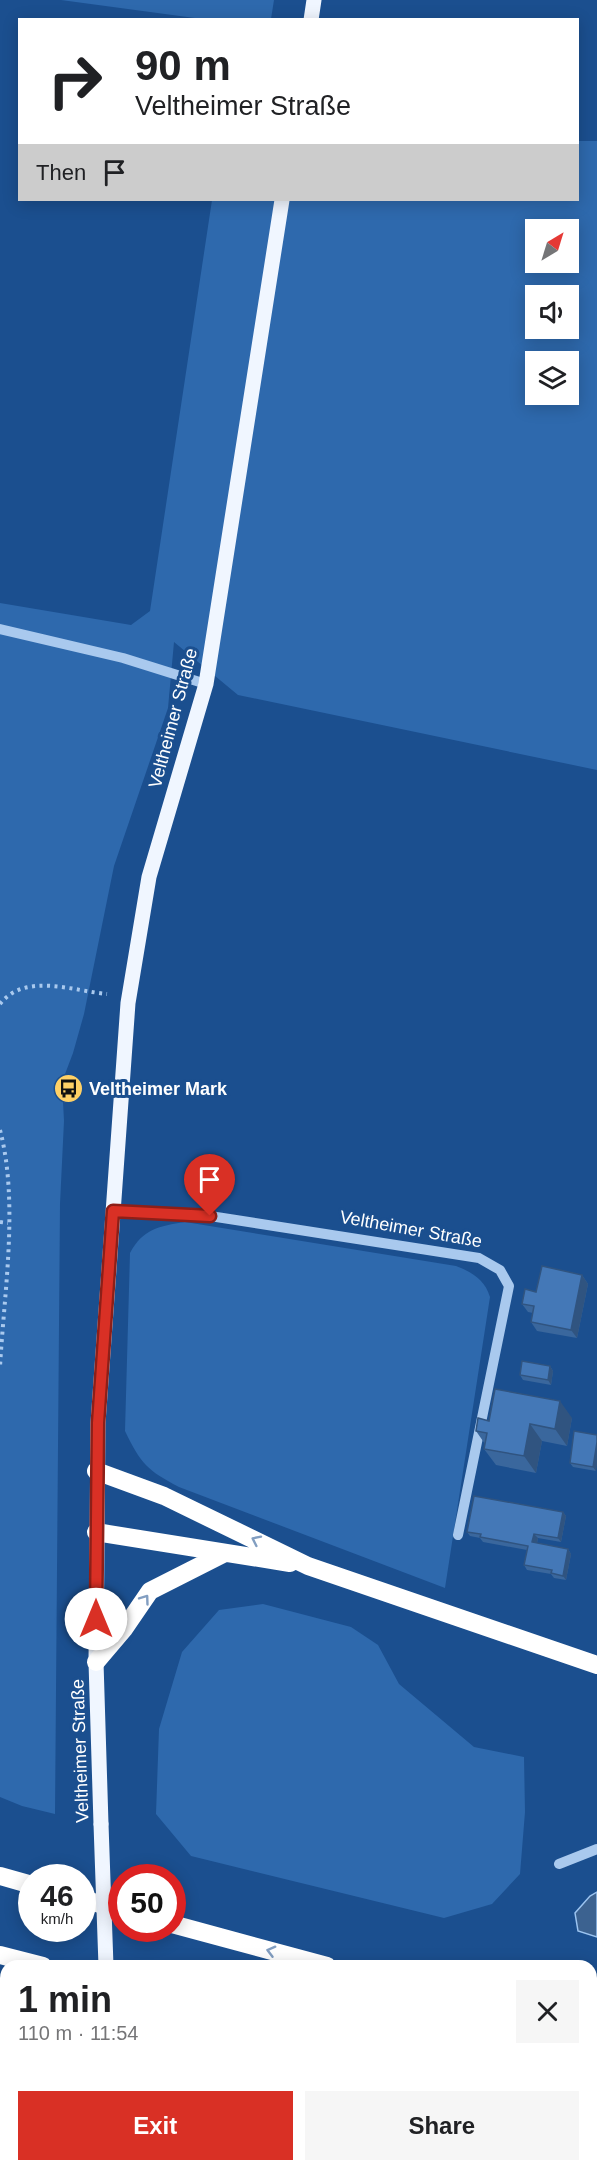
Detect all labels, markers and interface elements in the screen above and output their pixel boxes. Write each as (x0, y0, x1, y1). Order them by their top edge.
icon: right (36, 42, 114, 120)
text: 90 m (135, 42, 231, 89)
text: Veltheimer Straße (135, 91, 351, 121)
icon: arrive (98, 156, 131, 189)
text: Then (36, 160, 86, 185)
north arrow (525, 219, 579, 273)
map controls (525, 219, 579, 405)
button: sound (525, 285, 579, 339)
button: layers (525, 351, 579, 405)
street label: Veltheimer Straße (145, 646, 201, 790)
bus stop icon: Veltheimer Mark (52, 1073, 84, 1105)
place label: Veltheimer Mark (89, 1079, 228, 1099)
pin (184, 1154, 235, 1216)
icon: arrive (193, 1163, 226, 1196)
street label: Veltheimer Straße (338, 1207, 484, 1251)
one-way arrow (251, 1536, 262, 1548)
position arrow (64, 1587, 128, 1651)
one-way arrow (138, 1595, 149, 1606)
street label: Veltheimer Straße (67, 1679, 93, 1823)
speed limit sign: 50 (108, 1864, 186, 1942)
text: 46 (40, 1879, 74, 1912)
text: km/h (41, 1910, 73, 1927)
one-way arrow (266, 1946, 277, 1958)
text: 1 min (18, 1979, 112, 2020)
button: close (516, 1980, 579, 2043)
text: 110 m · 11:54 (18, 2022, 138, 2044)
button: Exit (18, 2091, 293, 2160)
button: Share (305, 2091, 579, 2160)

